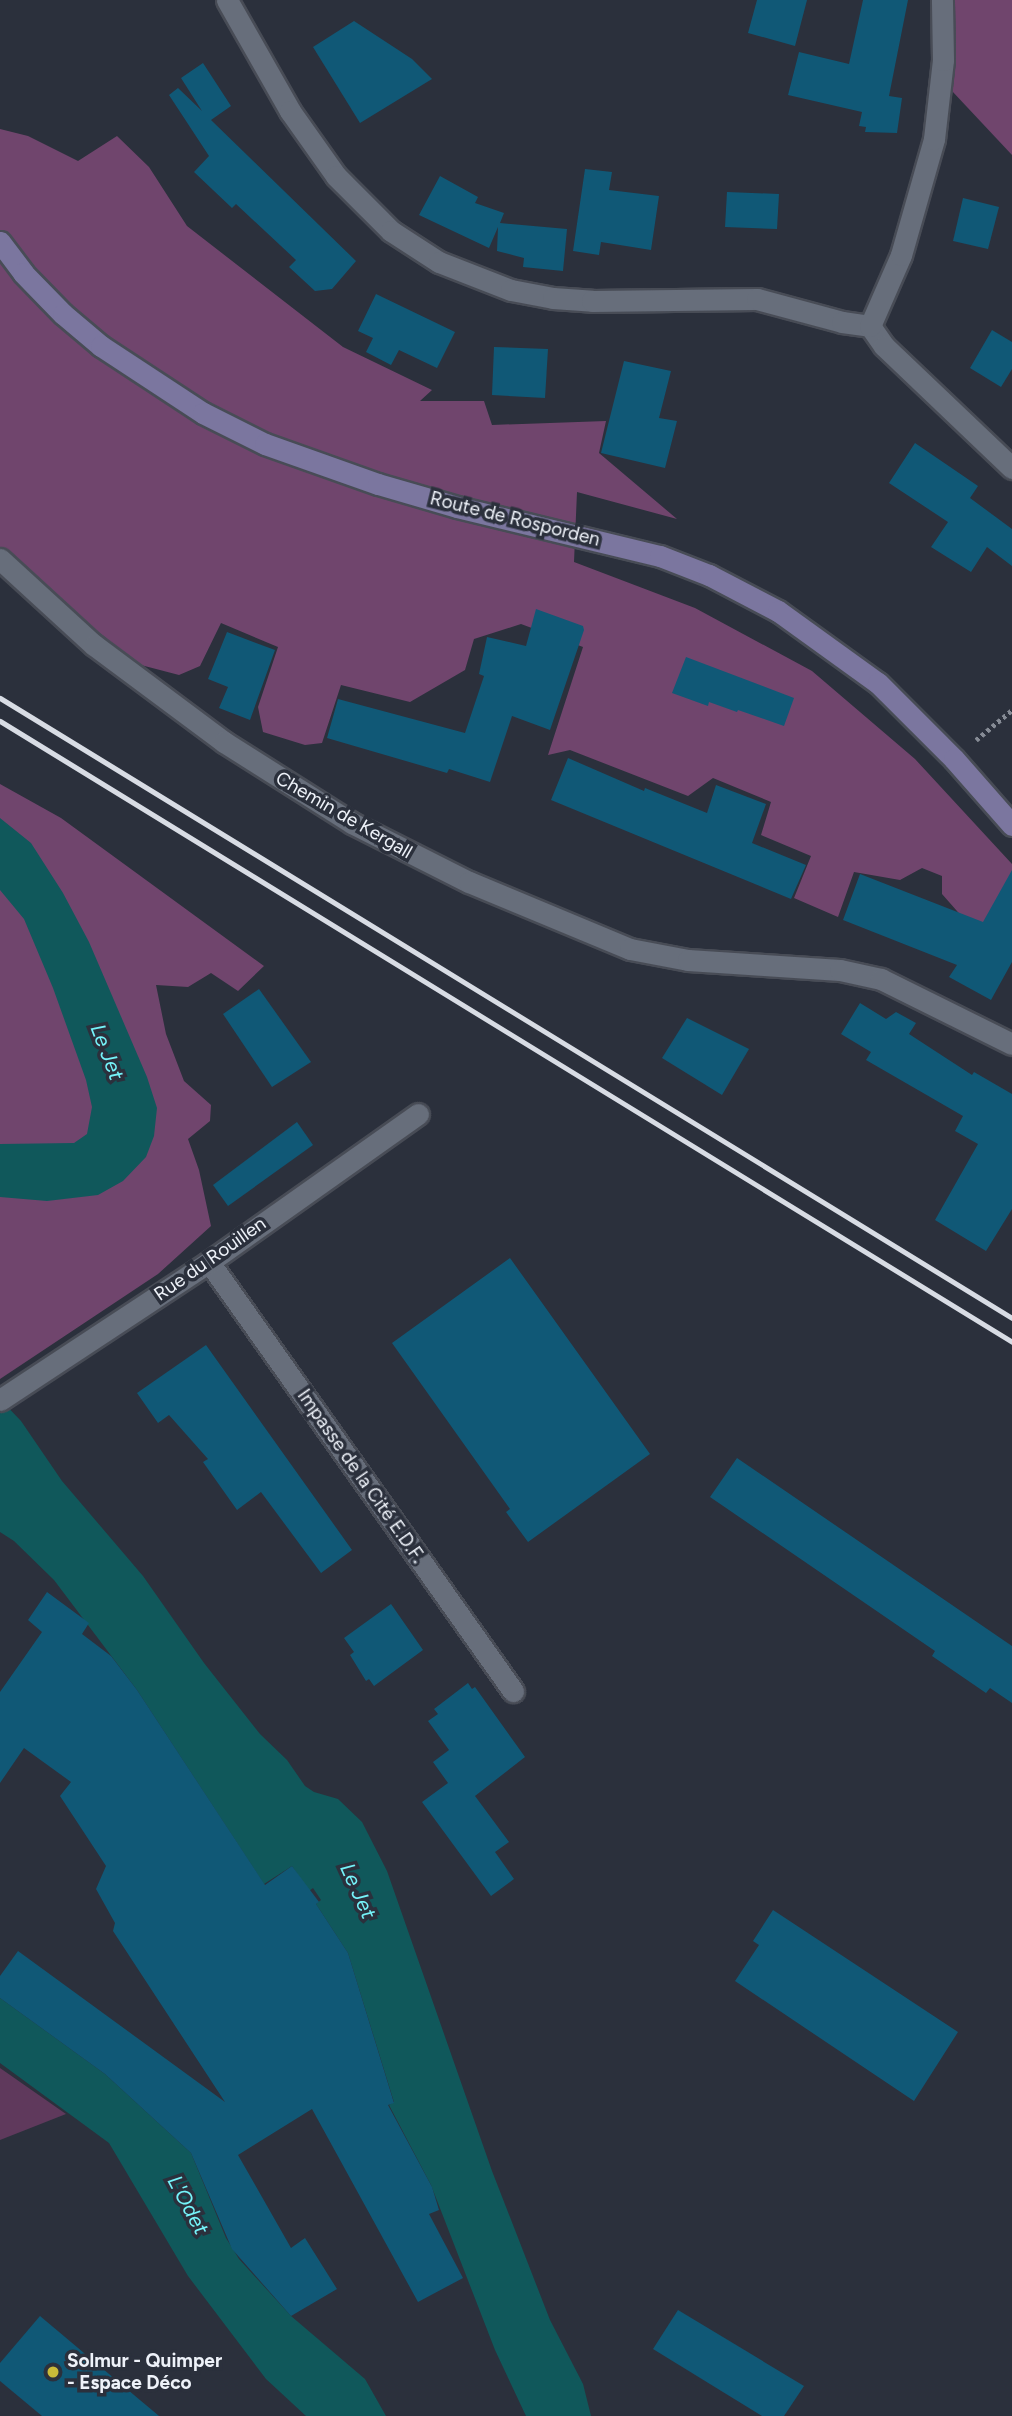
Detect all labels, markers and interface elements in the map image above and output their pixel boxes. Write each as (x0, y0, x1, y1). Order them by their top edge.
street label: Route de Rosporden (428, 487, 602, 551)
street label: Chemin de Kergall (272, 767, 416, 863)
water label: Le Jet (85, 1020, 129, 1084)
street label: Rue du Rouillen (150, 1212, 270, 1306)
street label: Impasse de la Cité E.D.F. (292, 1385, 430, 1567)
water label: Le Jet (335, 1859, 381, 1923)
water label: L'Odet (162, 2171, 214, 2239)
place label: Solmur - Quimper - Espace Déco (67, 2350, 222, 2394)
marker: Solmur - Quimper - Espace Déco (45, 2364, 61, 2380)

